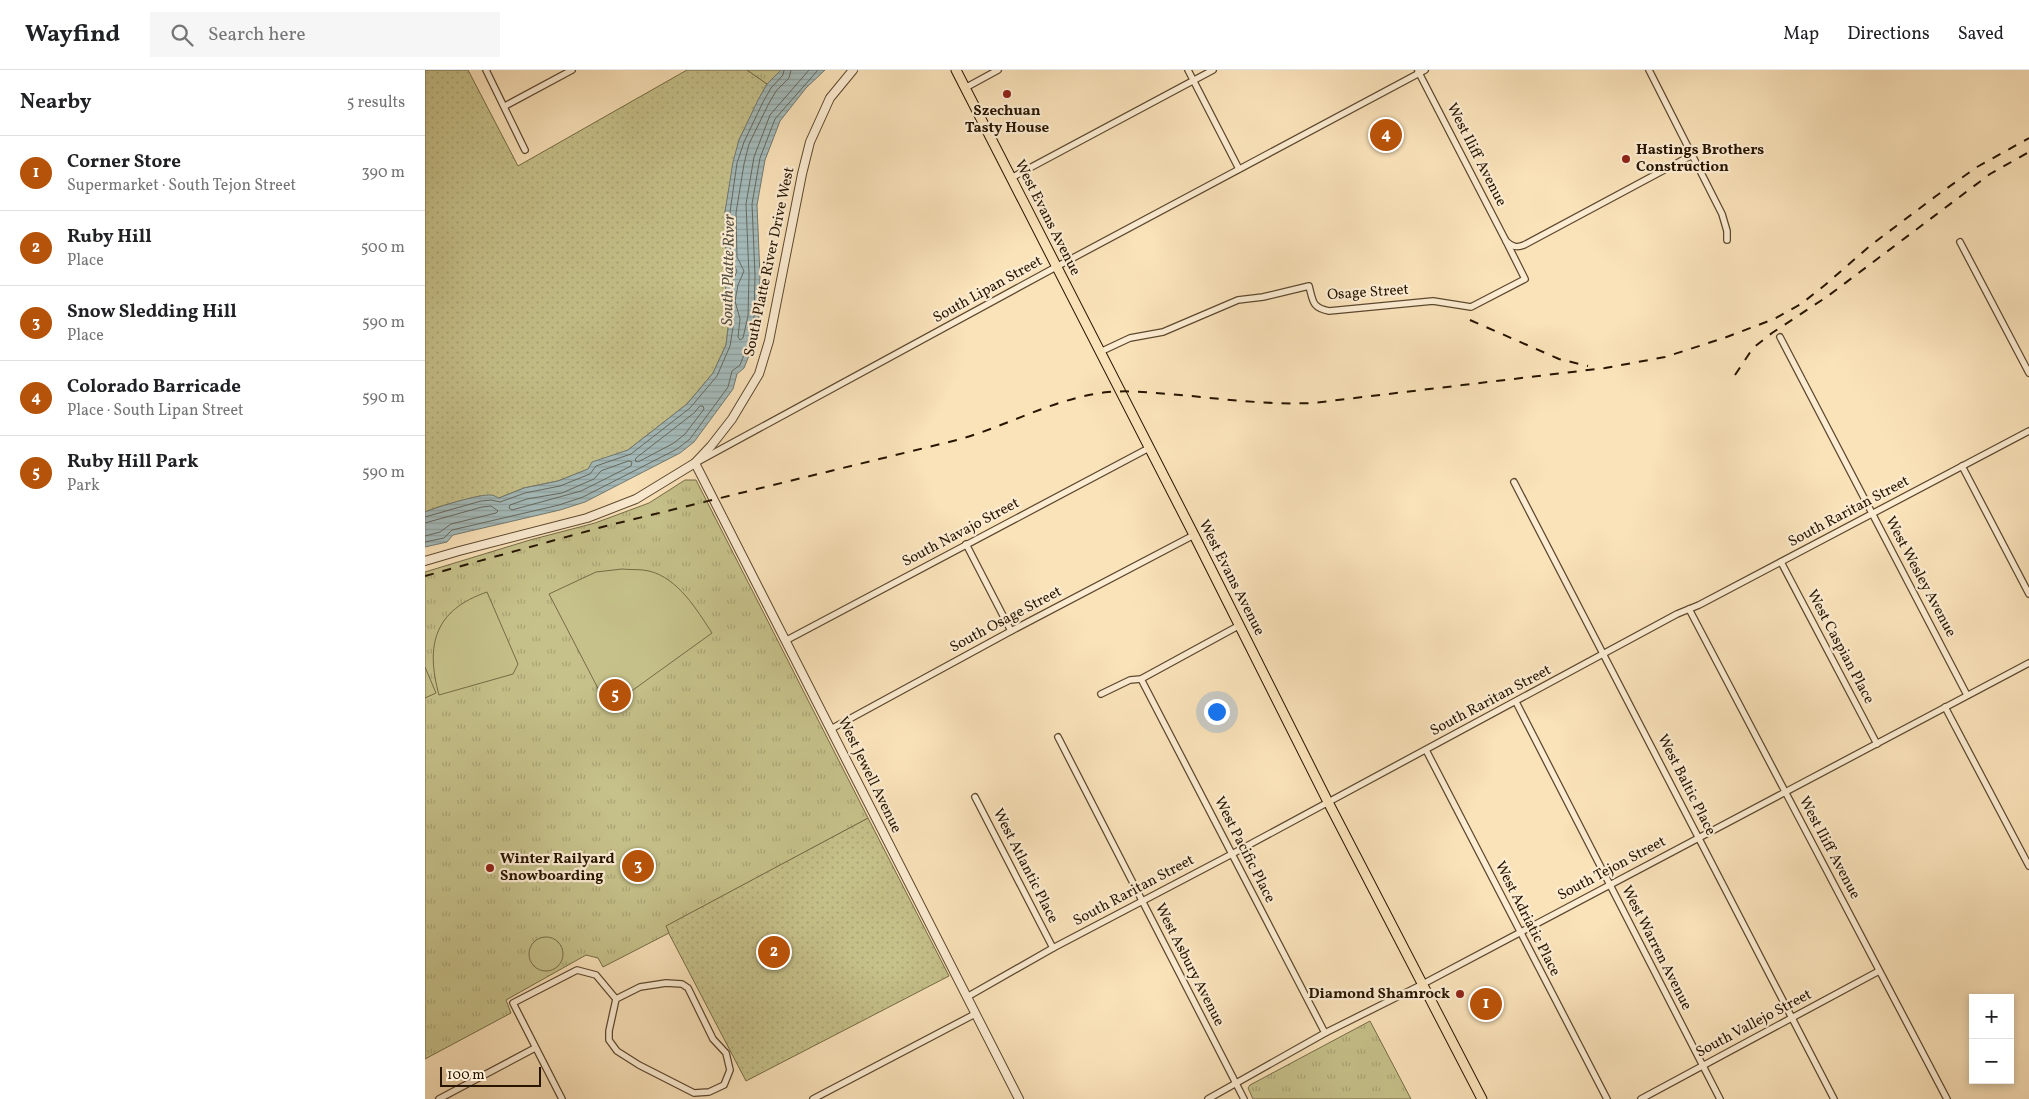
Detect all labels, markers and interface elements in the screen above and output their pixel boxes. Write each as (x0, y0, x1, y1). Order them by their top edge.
search box (150, 12, 500, 57)
text: Wayfind (25, 18, 120, 52)
icon: search (168, 21, 196, 49)
text: Search here (208, 22, 305, 48)
text: Map (1783, 22, 1819, 47)
text: Directions (1847, 22, 1930, 47)
text: Saved (1958, 22, 2004, 47)
text: Nearby (20, 88, 91, 117)
marker: Szechuan Tasty House (1001, 88, 1013, 100)
text: 5 results (347, 92, 405, 114)
street label: West Iliff Avenue (1441, 100, 1511, 210)
place label: Szechuan Tasty House (965, 101, 1050, 139)
pin: 4 (1370, 116, 1402, 154)
place label: Hastings Brothers Construction (1636, 140, 1764, 178)
text: Corner Store (67, 149, 181, 175)
marker: Hastings Brothers Construction (1620, 153, 1632, 165)
street label: West Evans Avenue (1009, 156, 1085, 280)
text: 1 (33, 162, 39, 184)
text: 390 m (362, 162, 405, 184)
street label: South Platte River Drive West (740, 165, 800, 359)
text: Supermarket · South Tejon Street (67, 175, 296, 197)
water label: South Platte River (717, 213, 741, 326)
text: Ruby Hill (67, 224, 152, 250)
text: 2 (32, 237, 40, 259)
text: 500 m (361, 237, 405, 259)
text: Place (67, 250, 104, 272)
street label: South Lipan Street (929, 251, 1047, 329)
street label: Osage Street (1326, 280, 1410, 306)
text: Snow Sledding Hill (67, 299, 237, 325)
text: 3 (32, 312, 40, 334)
text: 590 m (362, 312, 405, 334)
text: Place (67, 325, 104, 347)
text: Colorado Barricade (67, 374, 241, 400)
text: 4 (31, 387, 41, 409)
text: 590 m (362, 387, 405, 409)
text: Place · South Lipan Street (67, 400, 244, 422)
text: Ruby Hill Park (67, 449, 199, 475)
text: 5 (32, 462, 40, 484)
text: 590 m (362, 462, 405, 484)
street label: South Raritan Street (1785, 471, 1913, 553)
text: Park (67, 475, 100, 497)
street label: South Navajo Street (899, 493, 1023, 573)
street label: West Wesley Avenue (1879, 513, 1961, 641)
street label: West Evans Avenue (1193, 516, 1269, 640)
street label: South Osage Street (946, 582, 1066, 658)
street label: West Caspian Place (1801, 586, 1879, 708)
street label: South Raritan Street (1427, 660, 1555, 742)
pin: 5 (599, 676, 631, 714)
your location (1204, 699, 1230, 725)
street label: West Jewell Avenue (832, 713, 906, 837)
street label: West Baltic Place (1651, 731, 1721, 839)
street label: West Pacific Place (1208, 793, 1280, 907)
street label: West Iliff Avenue (1793, 793, 1865, 903)
street label: West Atlantic Place (987, 805, 1063, 927)
street label: South Tejon Street (1554, 832, 1670, 906)
pin: 3 (622, 847, 654, 885)
place label: Winter Railyard Snowboarding (500, 849, 615, 887)
street label: South Raritan Street (1070, 850, 1198, 932)
street label: West Adriatic Place (1489, 858, 1565, 980)
marker: Winter Railyard Snowboarding (484, 862, 496, 874)
street label: West Warren Avenue (1615, 882, 1697, 1014)
street label: West Asbury Avenue (1149, 900, 1229, 1030)
pin: 2 (758, 933, 790, 971)
place label: Diamond Shamrock (1308, 984, 1450, 1005)
pin: 1 (1470, 985, 1502, 1023)
street label: South Vallejo Street (1692, 985, 1816, 1063)
marker: Diamond Shamrock (1454, 988, 1466, 1000)
map controls (1969, 994, 2014, 1084)
button: + (1969, 994, 2014, 1039)
button: − (1969, 1039, 2014, 1084)
scale bar (440, 1064, 541, 1087)
text: 100 m (447, 1066, 485, 1085)

